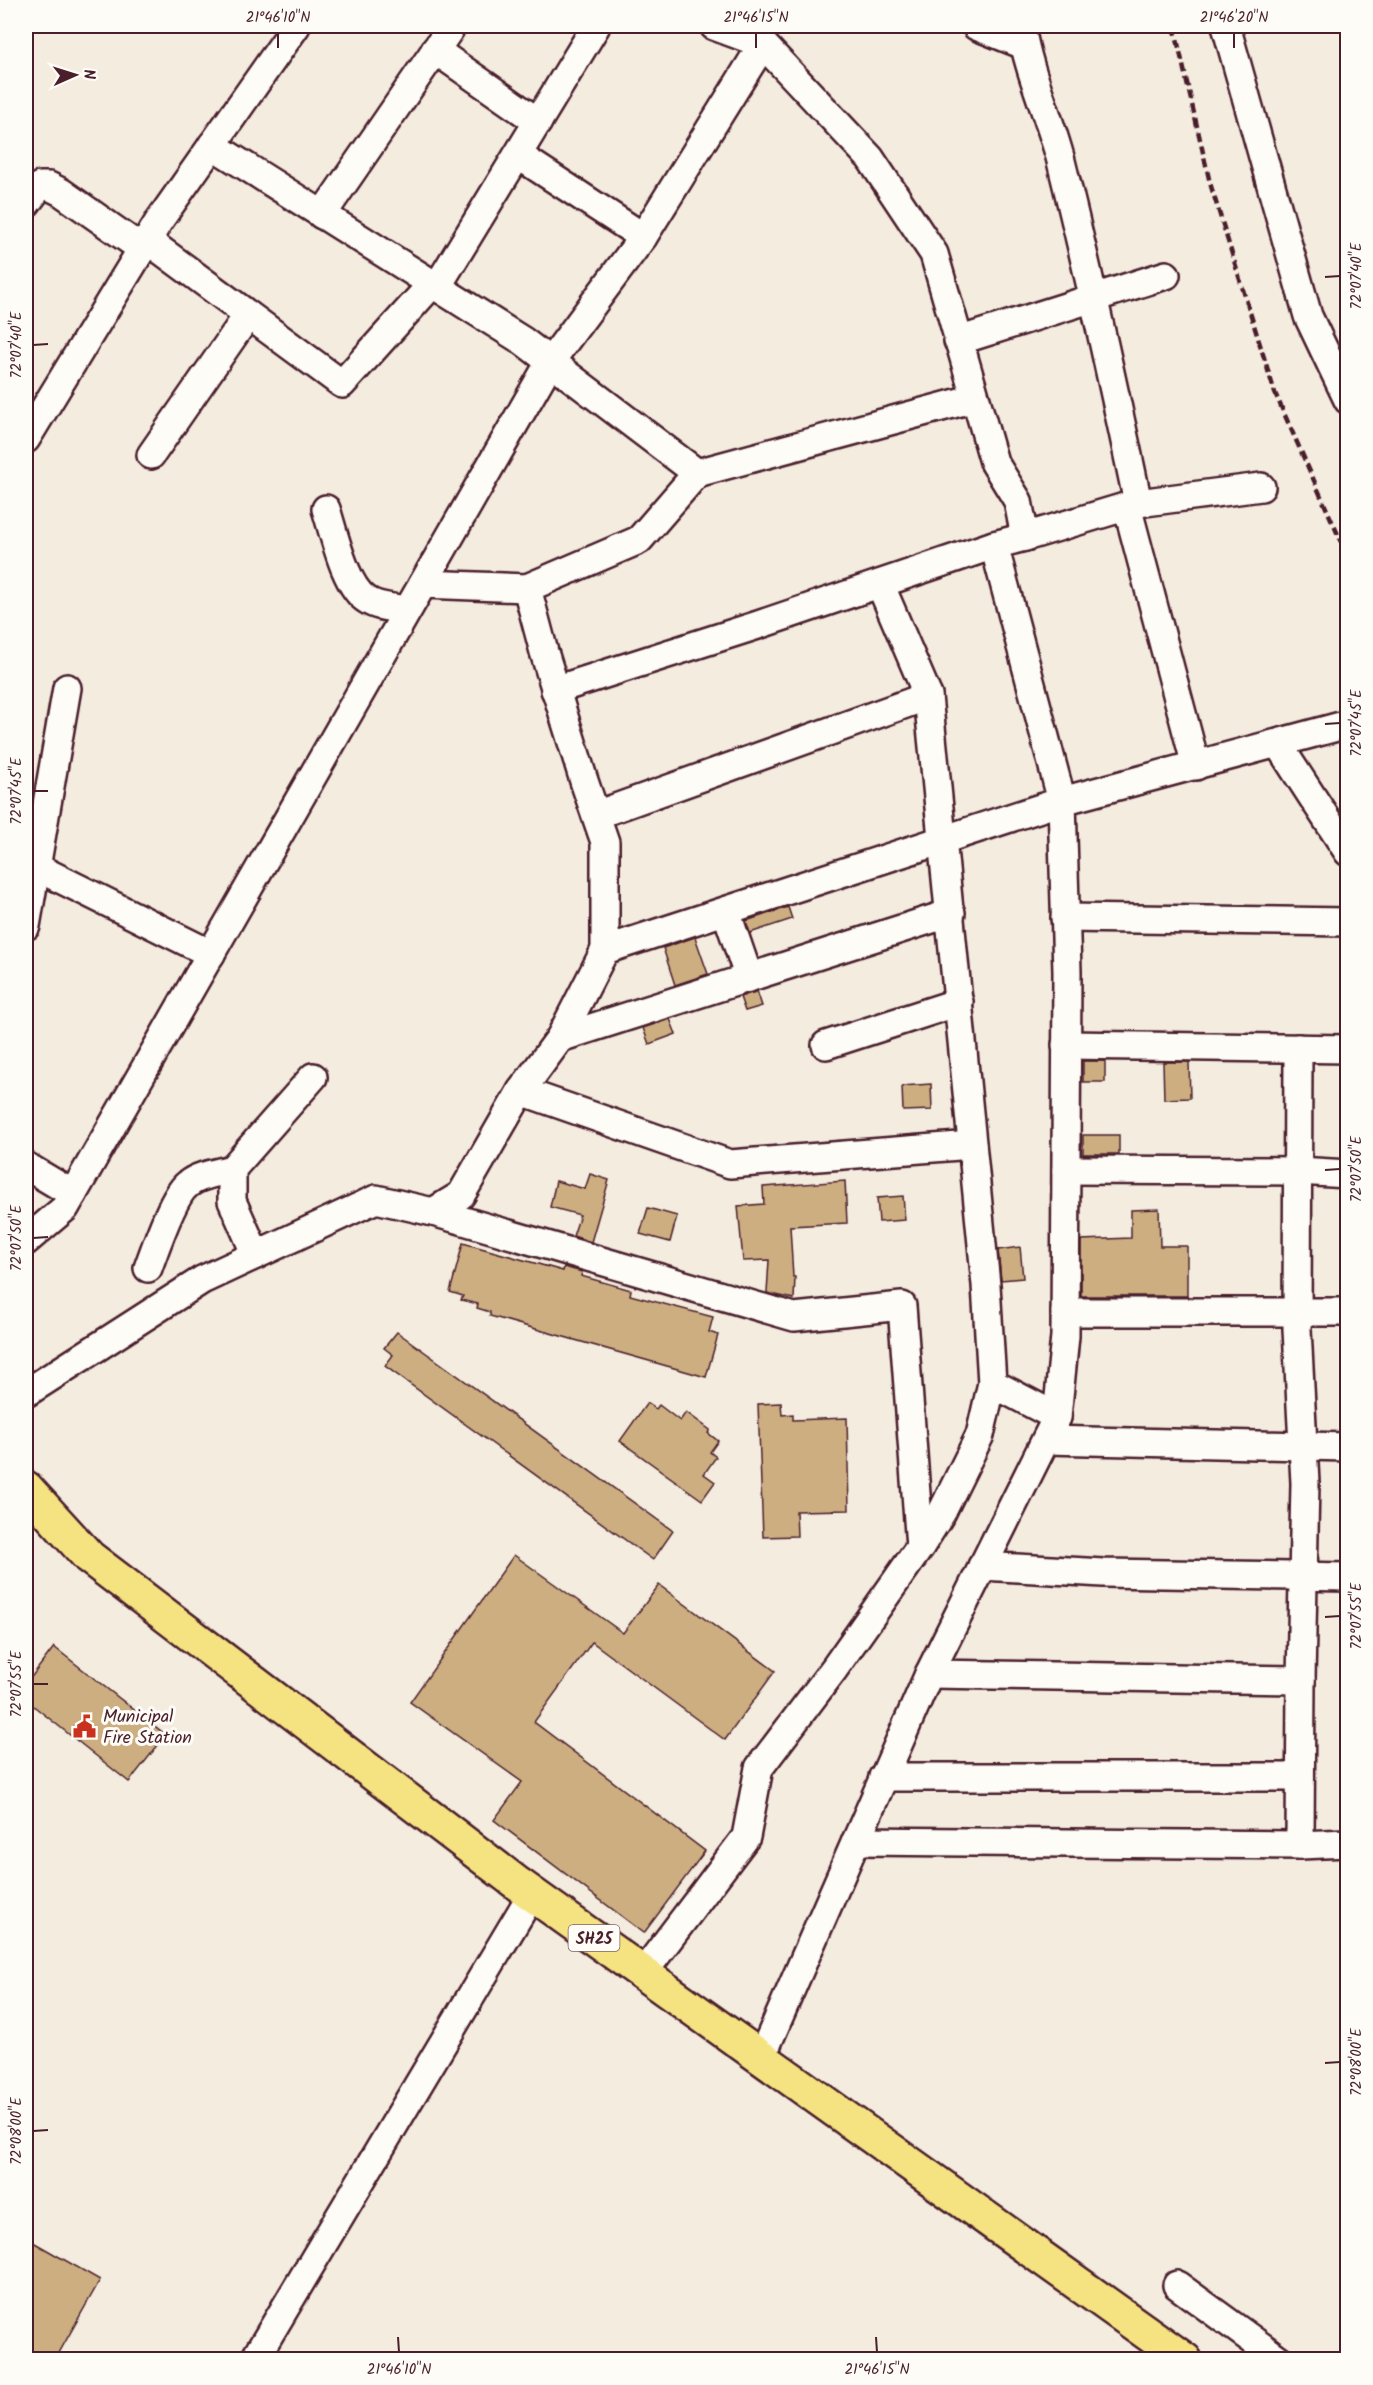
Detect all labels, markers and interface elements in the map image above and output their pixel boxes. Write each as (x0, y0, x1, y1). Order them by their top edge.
text: 21°46'10"N (246, 6, 310, 30)
text: 21°46'15"N (723, 6, 789, 30)
text: 21°46'20"N (1200, 6, 1268, 30)
north arrow (45, 45, 105, 105)
text: N (76, 69, 101, 80)
text: 72°07'40"E (1345, 241, 1369, 309)
text: 72°07'40"E (5, 310, 29, 378)
text: 72°07'45"E (1345, 688, 1369, 757)
text: 72°07'45"E (5, 756, 29, 825)
text: 72°07'50"E (1345, 1134, 1369, 1202)
text: 72°07'50"E (5, 1203, 29, 1271)
text: 72°07'55"E (1345, 1581, 1369, 1650)
text: 72°07'55"E (5, 1649, 29, 1718)
place label: Municipal Fire Station (103, 1703, 192, 1753)
public building icon: Municipal Fire Station (72, 1713, 98, 1739)
road number: SH25 (568, 1925, 620, 1951)
text: 72°08'00"E (1345, 2027, 1369, 2096)
text: 72°08'00"E (5, 2096, 29, 2165)
text: 21°46'10"N (367, 2358, 431, 2382)
text: 21°46'15"N (844, 2358, 910, 2382)

